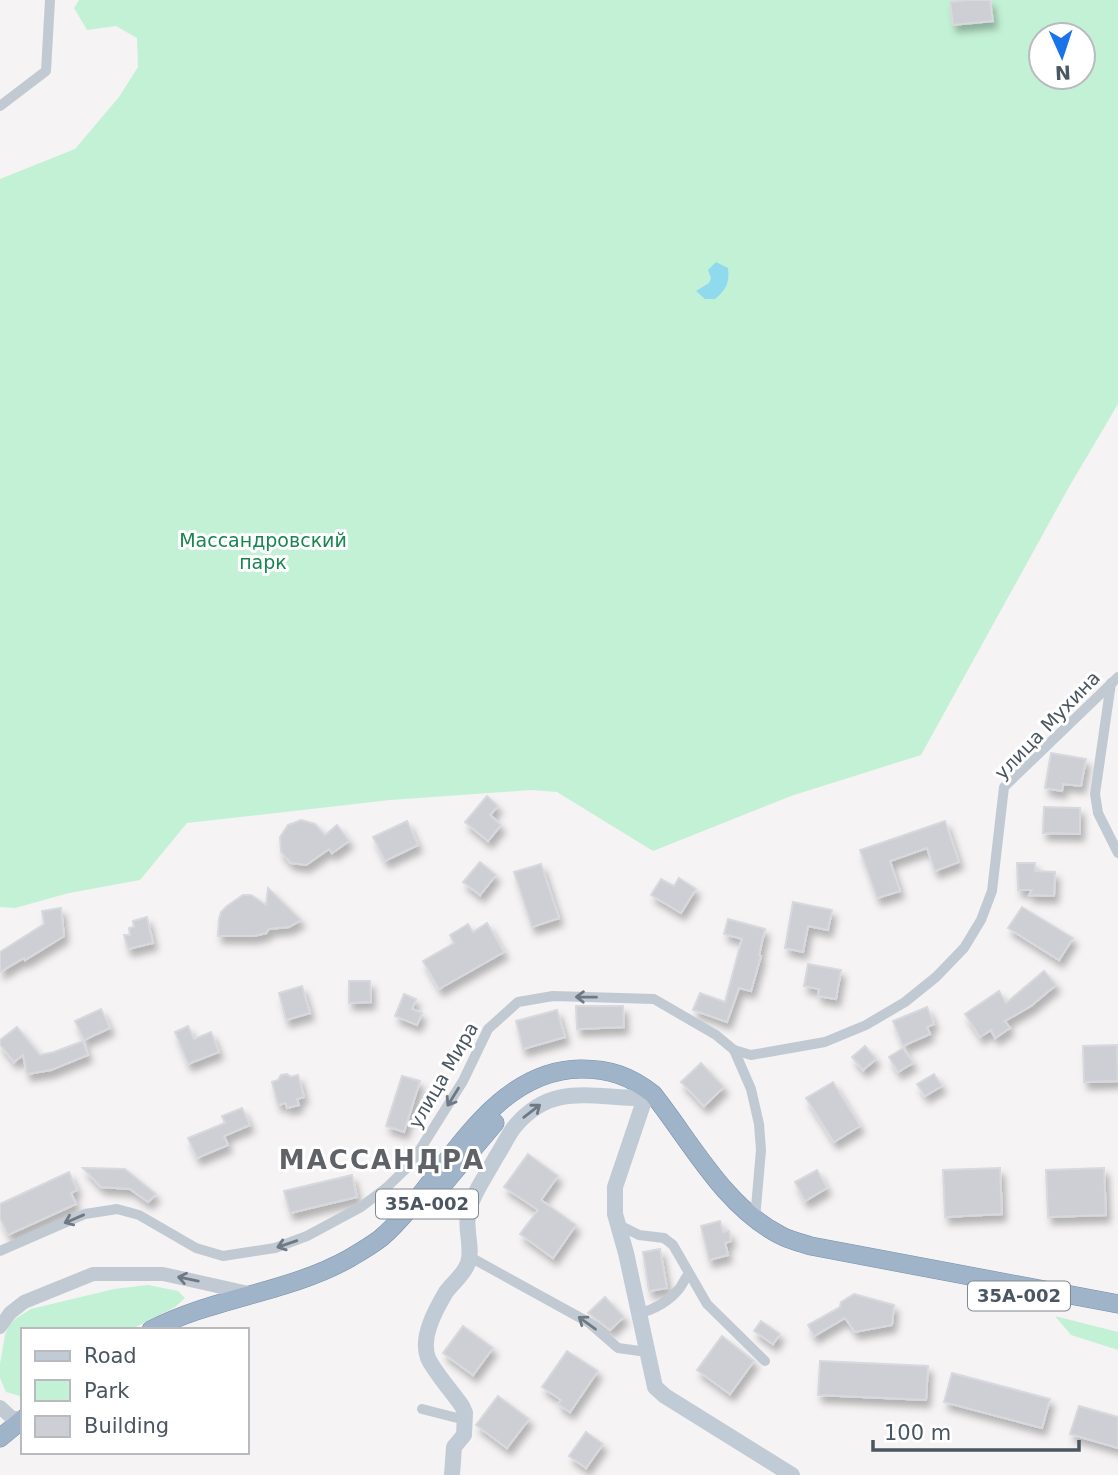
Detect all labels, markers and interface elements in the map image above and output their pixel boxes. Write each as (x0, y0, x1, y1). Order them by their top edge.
north arrow (1027, 21, 1097, 91)
text: N (1054, 62, 1071, 84)
park label: Массандровский парк (179, 529, 347, 573)
street label: улица Мухина (990, 666, 1104, 784)
one-way arrow (575, 990, 598, 1004)
street label: улица Мира (404, 1018, 482, 1132)
one-way arrow (445, 1087, 459, 1107)
one-way arrow (523, 1104, 541, 1119)
district label: МАССАНДРА (279, 1145, 485, 1175)
road number: 35А-002 (376, 1190, 478, 1218)
one-way arrow (63, 1213, 85, 1226)
one-way arrow (276, 1239, 298, 1251)
one-way arrow (177, 1272, 200, 1286)
road number: 35А-002 (968, 1282, 1070, 1310)
one-way arrow (579, 1316, 597, 1331)
legend (21, 1328, 248, 1454)
text: Road (84, 1344, 137, 1368)
text: Park (84, 1379, 130, 1403)
scale bar (873, 1408, 1080, 1452)
text: Building (84, 1414, 169, 1438)
text: 100 m (884, 1421, 951, 1445)

